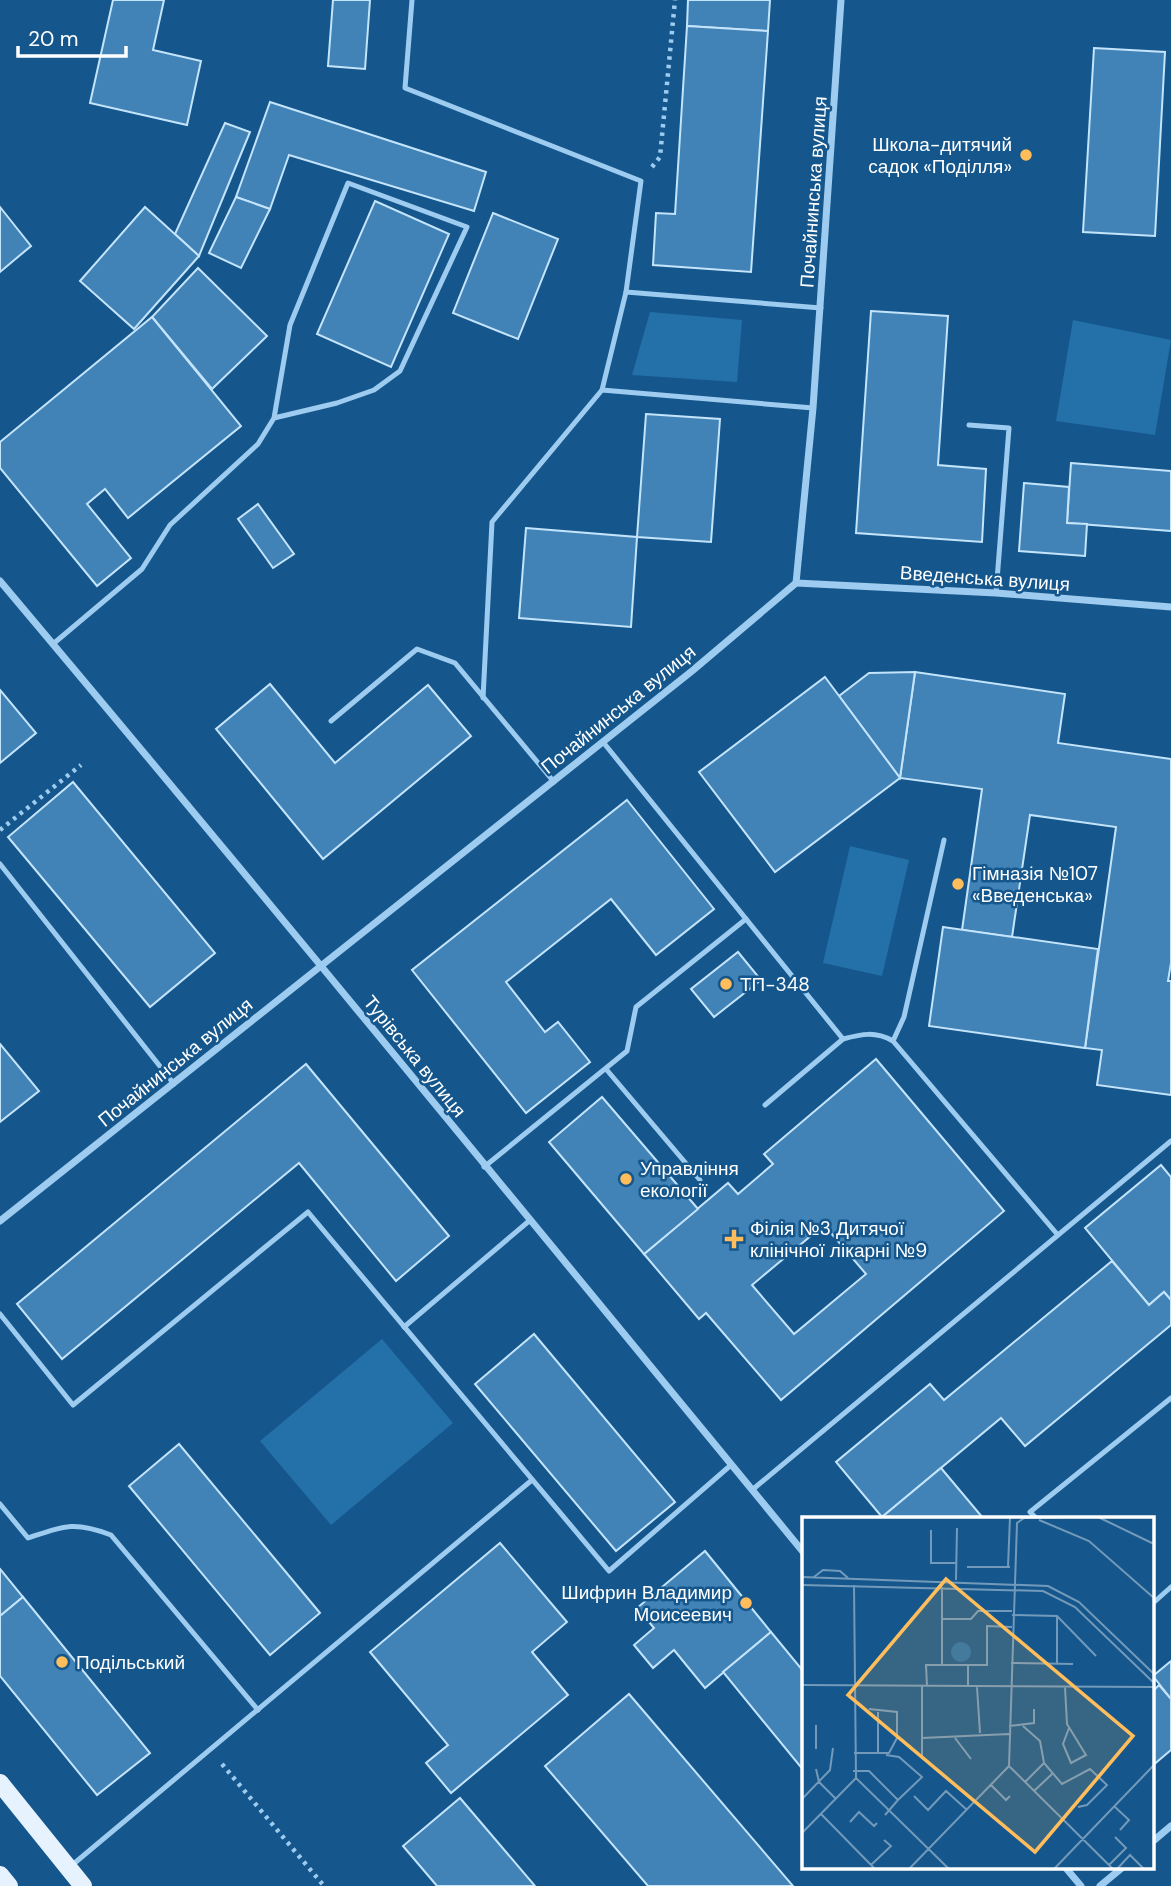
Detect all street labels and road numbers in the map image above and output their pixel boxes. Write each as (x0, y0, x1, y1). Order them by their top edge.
street label: Почайнинська вулиця (794, 95, 833, 289)
street label: Введенська вулиця (899, 560, 1071, 597)
street label: Почайнинська вулиця (536, 639, 701, 779)
street label: Турівська вулиця (358, 990, 471, 1122)
street label: Почайнинська вулиця (93, 992, 258, 1132)

